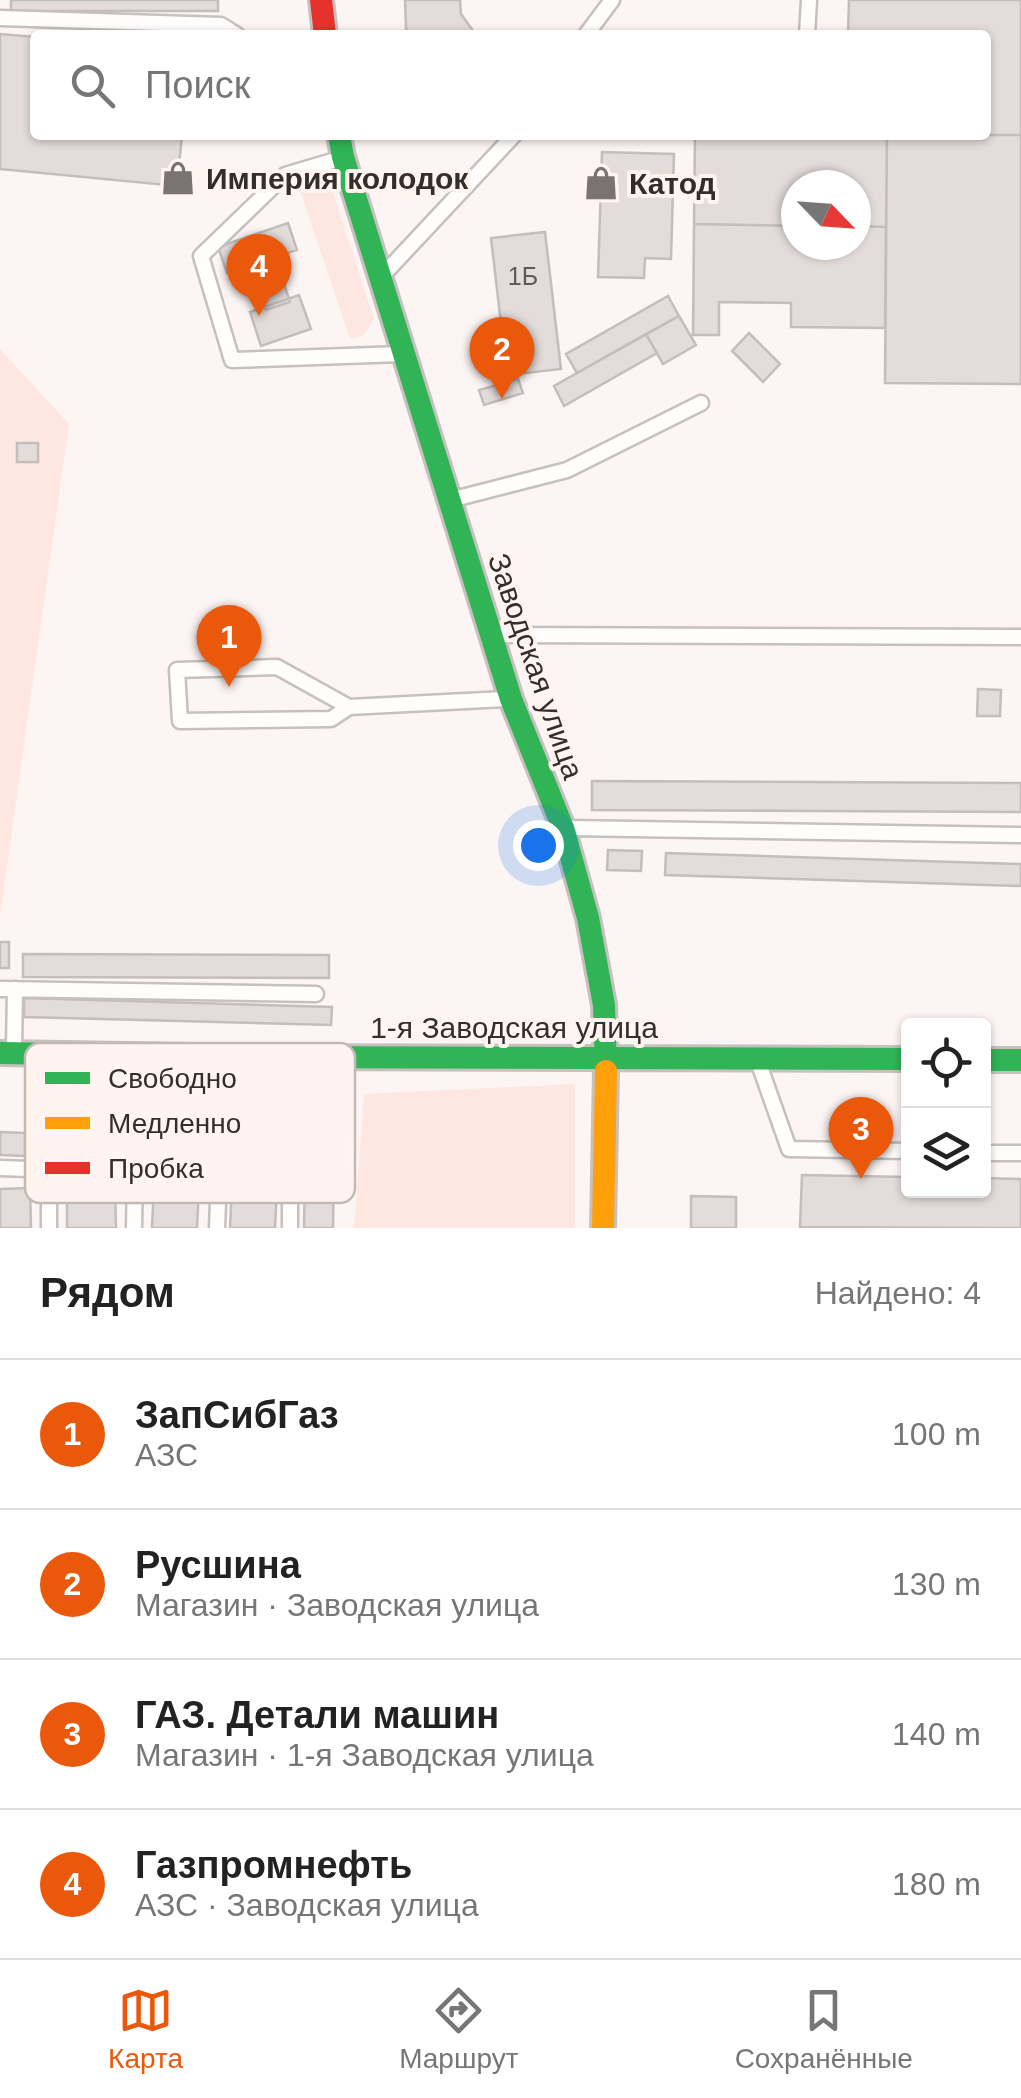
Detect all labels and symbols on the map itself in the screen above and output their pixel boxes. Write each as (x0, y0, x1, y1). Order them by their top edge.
shop icon: Империя колодок (159, 159, 197, 197)
place label: Империя колодок (206, 162, 469, 195)
shop icon: Катод (582, 164, 620, 202)
place label: Катод (629, 167, 716, 200)
north arrow (781, 170, 871, 260)
pin: 4 (226, 234, 292, 316)
house number: 1Б (508, 262, 538, 290)
pin: 2 (470, 316, 534, 399)
street label: Заводская улица (482, 549, 590, 783)
pin: 1 (196, 604, 262, 687)
your location (513, 820, 564, 871)
street label: 1-я Заводская улица (370, 1011, 658, 1044)
legend (25, 1043, 355, 1203)
text: Свободно (108, 1063, 237, 1094)
pin: 3 (828, 1096, 894, 1179)
text: Медленно (108, 1108, 241, 1139)
text: Пробка (108, 1153, 204, 1184)

